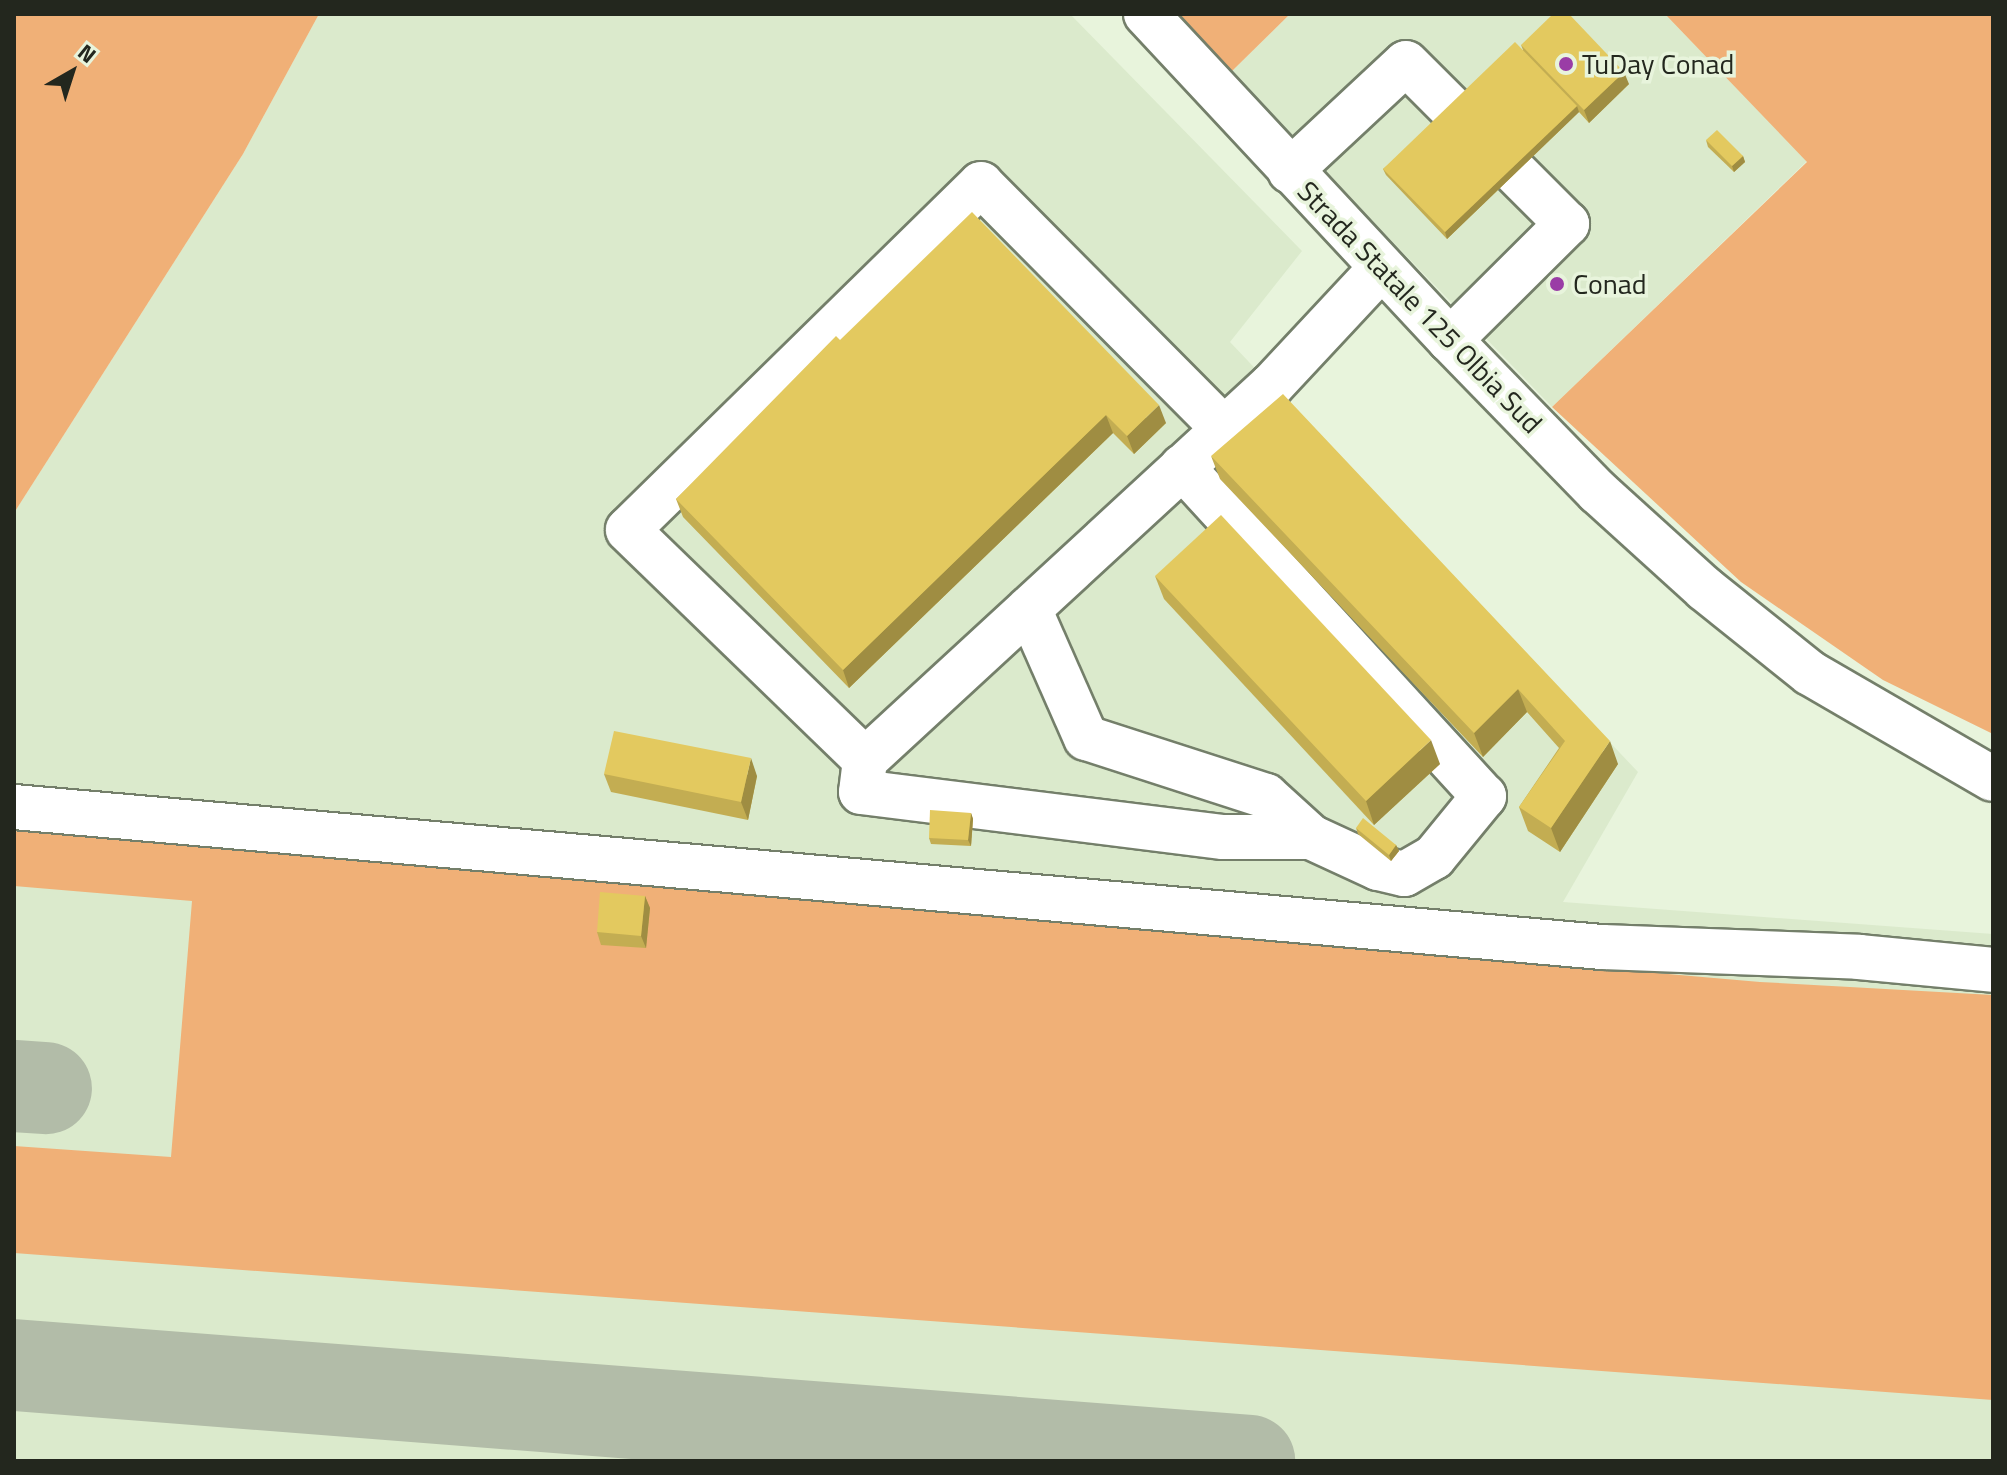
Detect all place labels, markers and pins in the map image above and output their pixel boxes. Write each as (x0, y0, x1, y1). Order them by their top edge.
place label: TuDay Conad (1582, 47, 1734, 81)
marker: TuDay Conad (1557, 55, 1575, 73)
place label: Conad (1573, 267, 1647, 301)
marker: Conad (1548, 275, 1566, 293)

